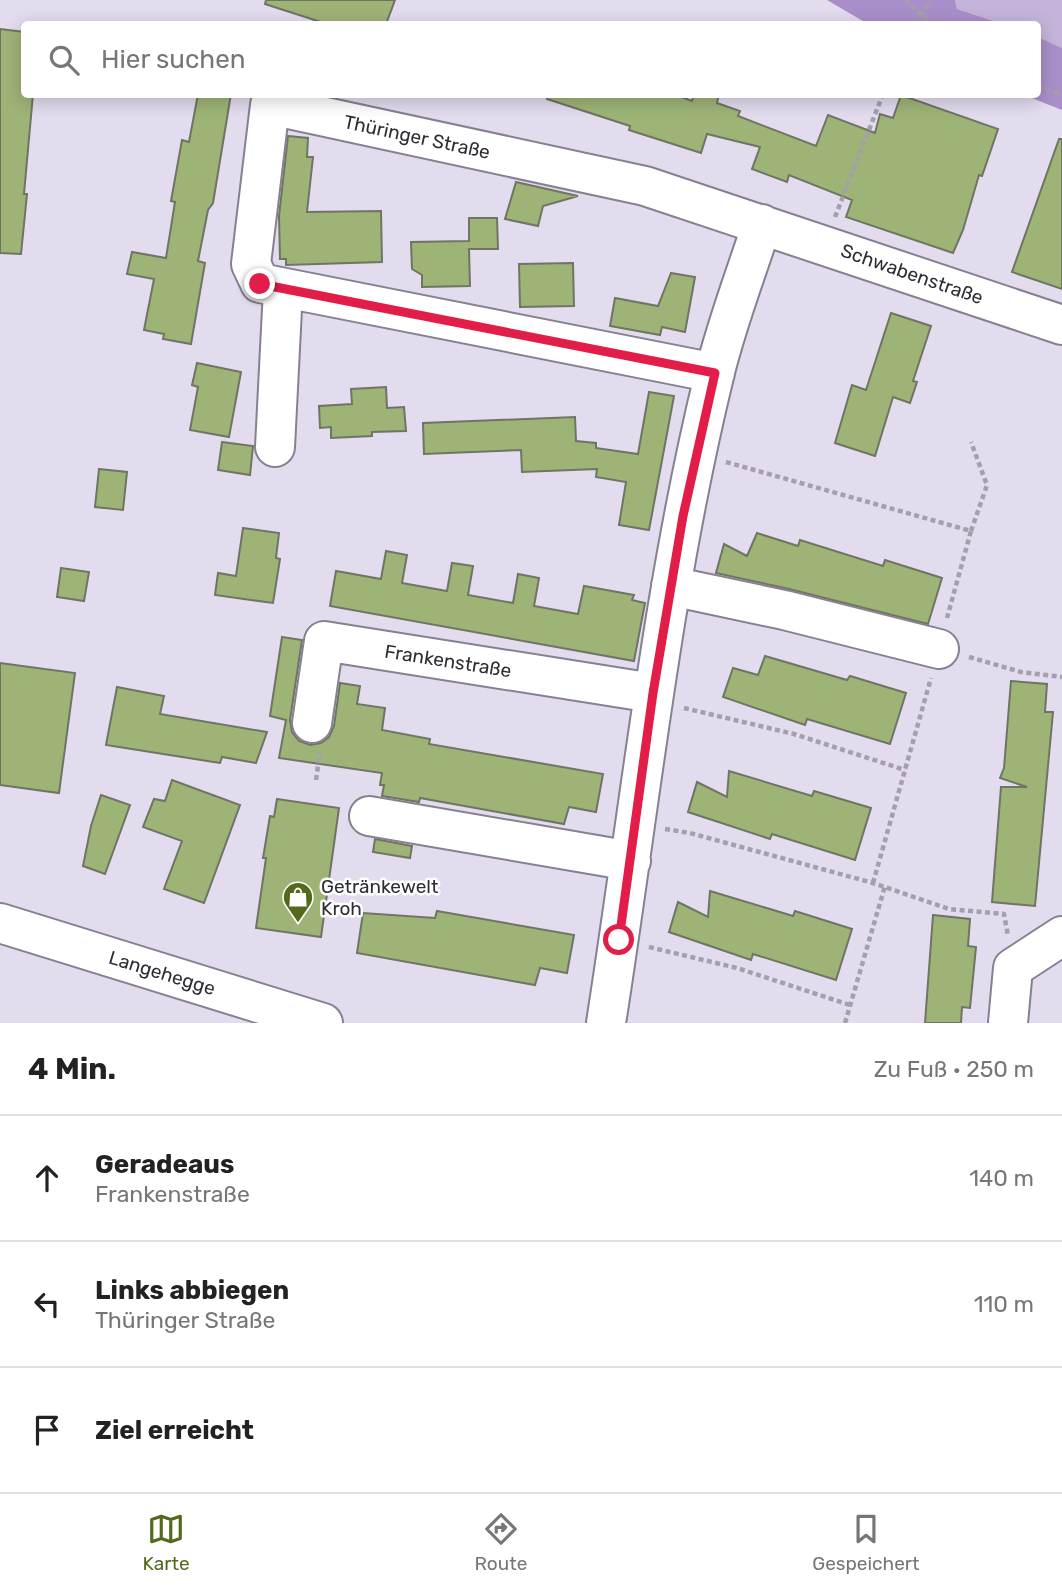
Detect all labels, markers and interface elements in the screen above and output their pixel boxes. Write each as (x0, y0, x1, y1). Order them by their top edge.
search box (21, 21, 1041, 98)
icon: search (45, 41, 83, 79)
text: Hier suchen (101, 44, 246, 75)
street label: Thüringer Straße (342, 110, 492, 164)
street label: Schwabenstraße (838, 239, 986, 309)
route end (244, 268, 275, 299)
street label: Frankenstraße (383, 640, 513, 682)
place label: Getränkewelt Kroh (321, 875, 439, 920)
shop icon: Getränkewelt Kroh (281, 880, 315, 924)
route start (603, 924, 634, 955)
street label: Langehegge (106, 946, 218, 1000)
text: 4 Min. (28, 1051, 116, 1087)
text: Zu Fuß · 250 m (874, 1055, 1034, 1083)
text: Geradeaus (95, 1149, 234, 1180)
icon: ahead (28, 1159, 66, 1197)
text: 140 m (969, 1164, 1034, 1192)
text: Frankenstraße (95, 1180, 250, 1208)
text: Links abbiegen (95, 1275, 289, 1306)
icon: left (28, 1285, 66, 1323)
text: 110 m (974, 1290, 1034, 1318)
text: Thüringer Straße (95, 1306, 275, 1334)
icon: arrive (28, 1411, 66, 1449)
text: Ziel erreicht (95, 1415, 254, 1446)
tab: Karte (142, 1510, 190, 1575)
tab: Route (475, 1510, 527, 1575)
tab: Gespeichert (812, 1510, 919, 1575)

